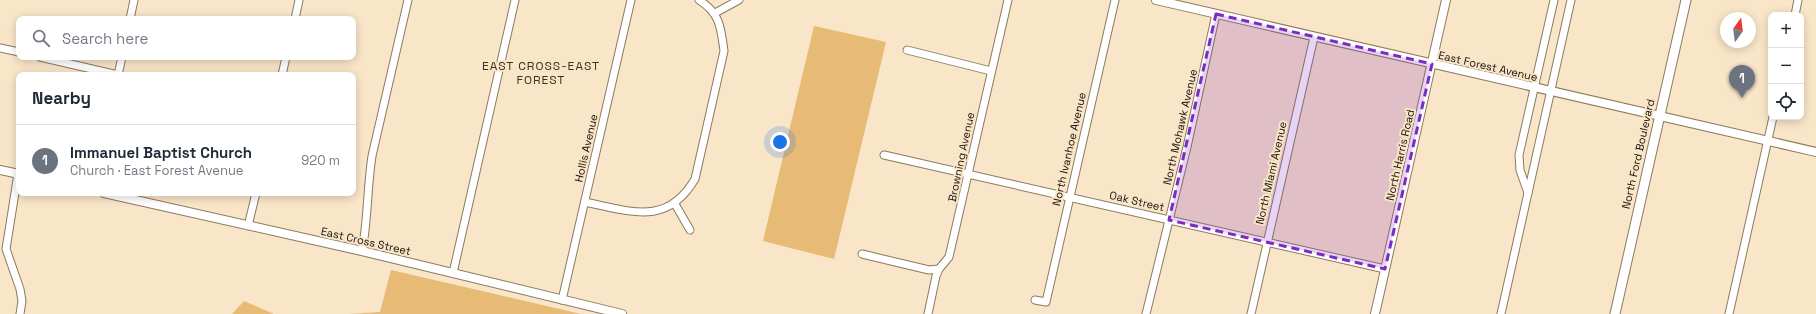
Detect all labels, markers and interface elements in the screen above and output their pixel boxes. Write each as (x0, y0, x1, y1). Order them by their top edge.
north arrow (1720, 12, 1756, 48)
map controls (1768, 12, 1804, 120)
button: + (1768, 12, 1804, 48)
search box (16, 16, 356, 60)
icon: search (30, 27, 52, 49)
text: Search here (62, 29, 148, 48)
street label: East Forest Avenue (1437, 48, 1539, 84)
button: − (1768, 48, 1804, 84)
district label: EAST CROSS-EAST FOREST (482, 58, 600, 88)
pin: 1 (1729, 65, 1755, 98)
street label: North Mohawk Avenue (1160, 68, 1200, 186)
button: locate (1768, 84, 1804, 120)
text: Nearby (32, 87, 91, 109)
street label: North Ivanhoe Avenue (1049, 91, 1089, 207)
street label: North Ford Boulevard (1619, 98, 1657, 210)
street label: North Harris Road (1383, 108, 1417, 202)
street label: Browning Avenue (945, 111, 977, 203)
street label: Hollis Avenue (571, 113, 601, 183)
street label: North Miami Avenue (1252, 120, 1290, 226)
your location (770, 132, 790, 152)
text: Immanuel Baptist Church (70, 143, 252, 162)
text: 1 (42, 152, 48, 169)
text: 920 m (301, 152, 340, 169)
text: Church · East Forest Avenue (70, 162, 244, 179)
street label: Oak Street (1108, 188, 1166, 214)
street label: East Cross Street (320, 224, 412, 258)

